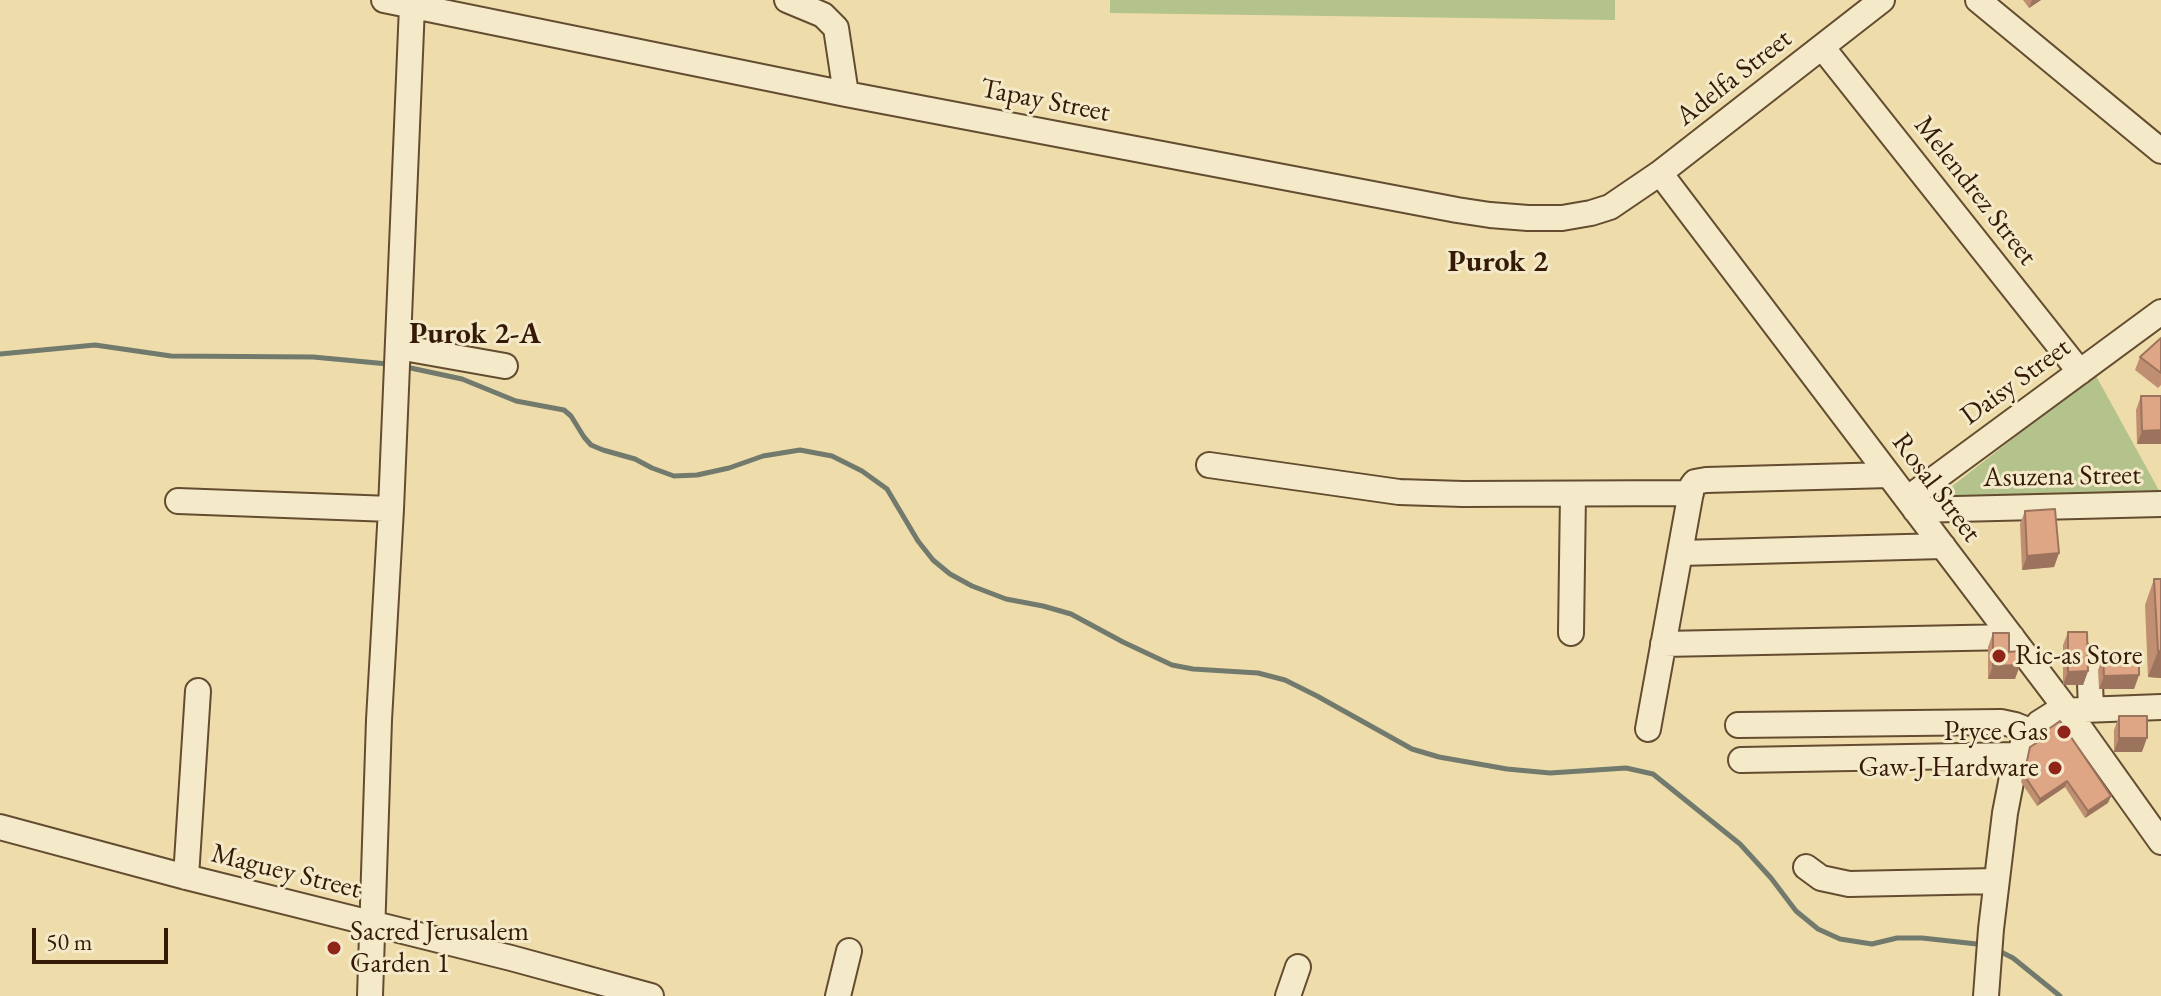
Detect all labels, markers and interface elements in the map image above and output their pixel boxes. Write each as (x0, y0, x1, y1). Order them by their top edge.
street label: Adelfa Street (1669, 22, 1799, 134)
street label: Tapay Street (977, 72, 1113, 130)
street label: Melendrez Street (1906, 110, 2044, 272)
district label: Purok 2 (1448, 245, 1548, 281)
district label: Purok 2-A (409, 317, 541, 353)
street label: Daisy Street (1955, 331, 2077, 433)
street label: Rosal Street (1884, 427, 1988, 549)
street label: Asuzena Street (1983, 459, 2141, 495)
place label: Ric-as Store (2015, 639, 2143, 673)
marker: Ric-as Store (1990, 647, 2008, 665)
place label: Pryce Gas (1944, 715, 2048, 749)
marker: Pryce Gas (2055, 723, 2073, 741)
place label: Gaw-J Hardware (1858, 751, 2039, 785)
marker: Gaw-J Hardware (2046, 759, 2064, 777)
street label: Maguey Street (208, 837, 364, 907)
scale bar (36, 912, 172, 962)
place label: Sacred Jerusalem Garden 1 (350, 915, 529, 981)
text: 50 m (46, 926, 93, 957)
marker: Sacred Jerusalem Garden 1 (325, 939, 343, 957)

